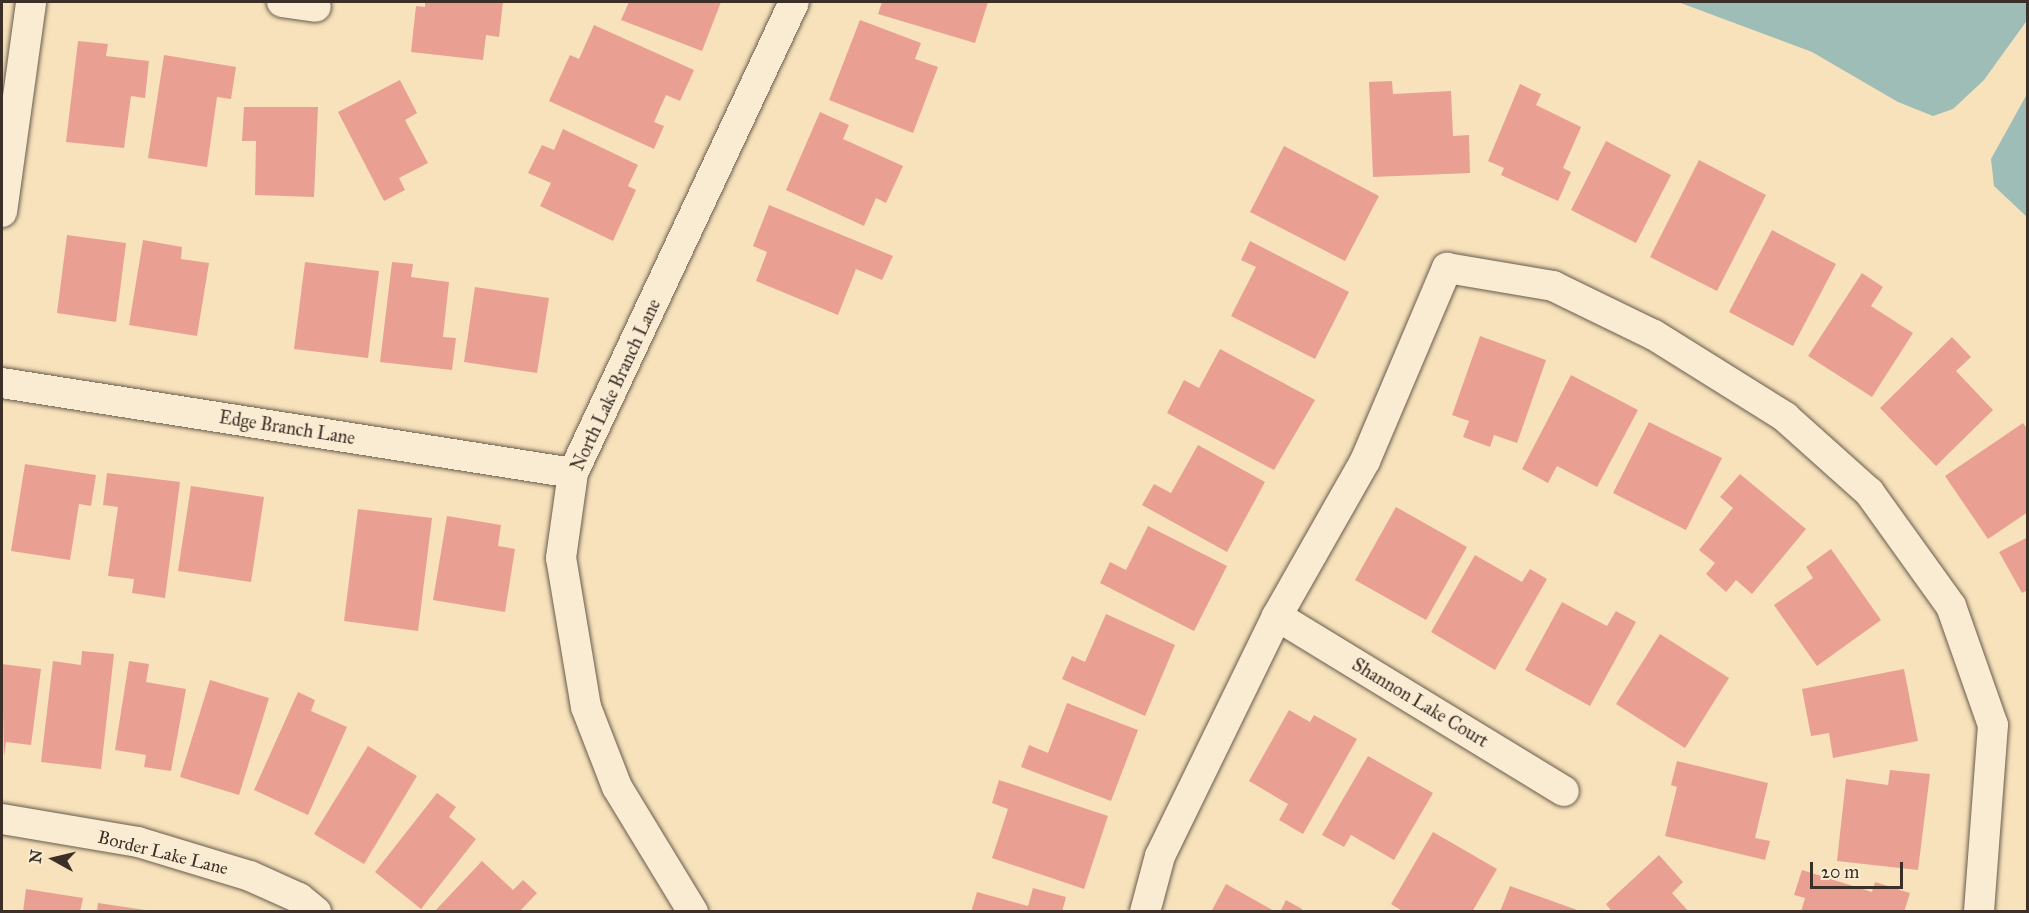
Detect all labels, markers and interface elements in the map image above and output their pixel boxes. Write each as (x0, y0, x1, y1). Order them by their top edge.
street label: North Lake Branch Lane (567, 296, 665, 474)
street label: Edge Branch Lane (218, 407, 356, 449)
street label: Shannon Lake Court (1348, 654, 1492, 752)
street label: Border Lake Lane (96, 826, 230, 880)
north arrow (24, 829, 84, 889)
text: N (25, 848, 46, 864)
scale bar (1813, 850, 1906, 888)
text: 20 m (1821, 861, 1859, 883)

